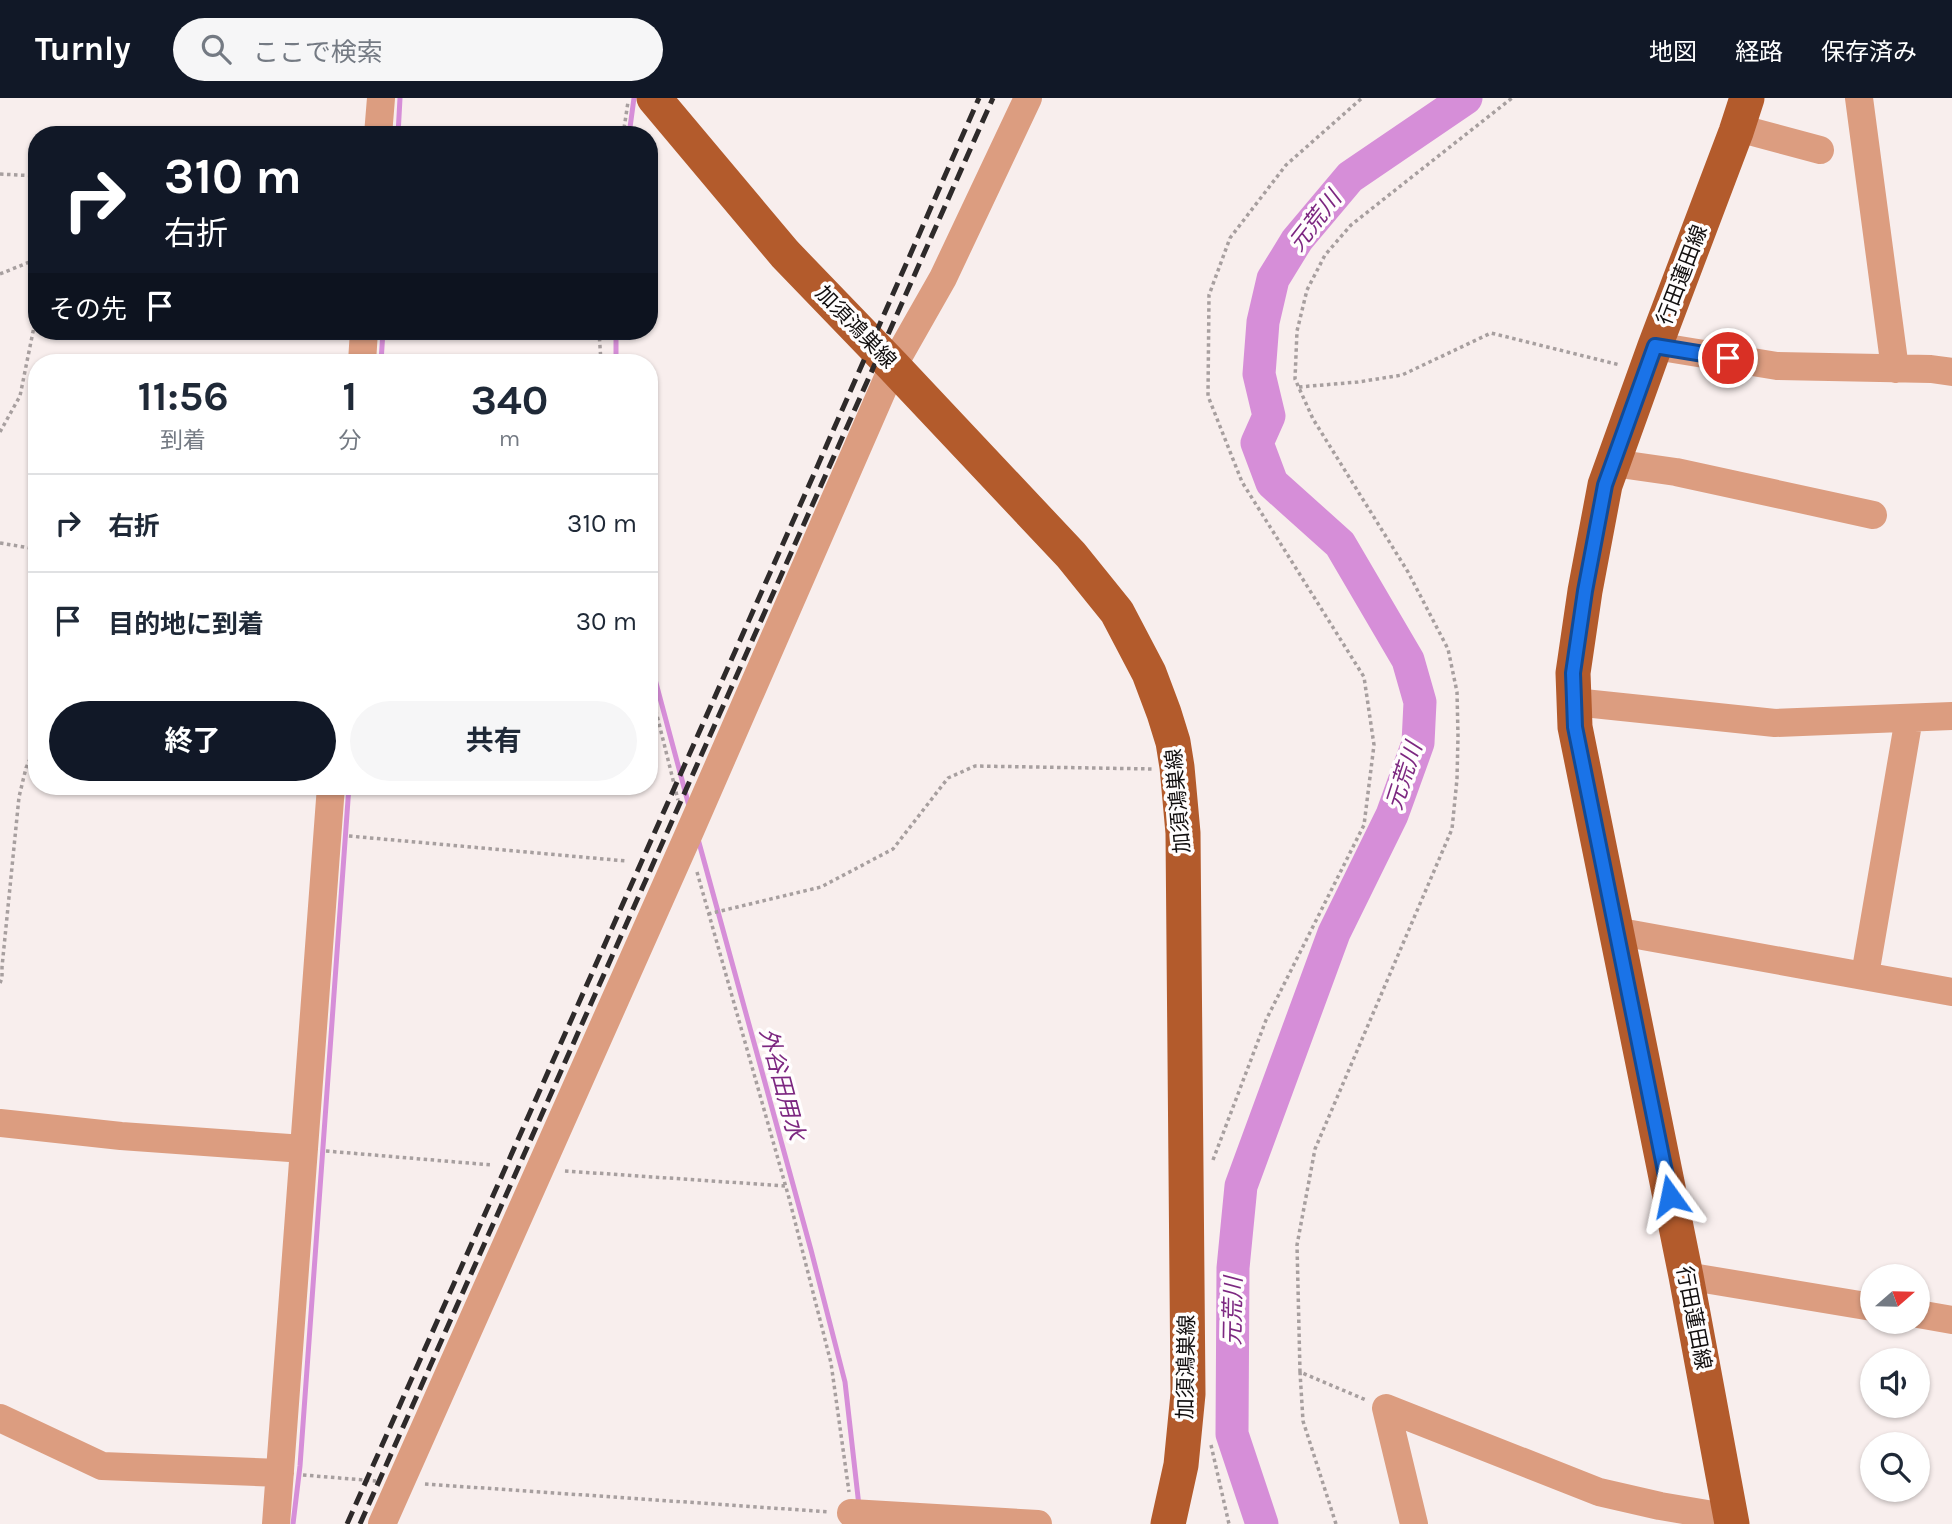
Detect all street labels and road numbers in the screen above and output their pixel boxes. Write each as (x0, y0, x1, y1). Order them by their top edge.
street label: 行田蓮田線 (1652, 222, 1712, 328)
street label: 加須鴻巣線 (811, 281, 901, 373)
street label: 加須鴻巣線 (1161, 748, 1195, 854)
street label: 行田蓮田線 (1672, 1264, 1716, 1372)
street label: 加須鴻巣線 (1173, 1314, 1199, 1420)

